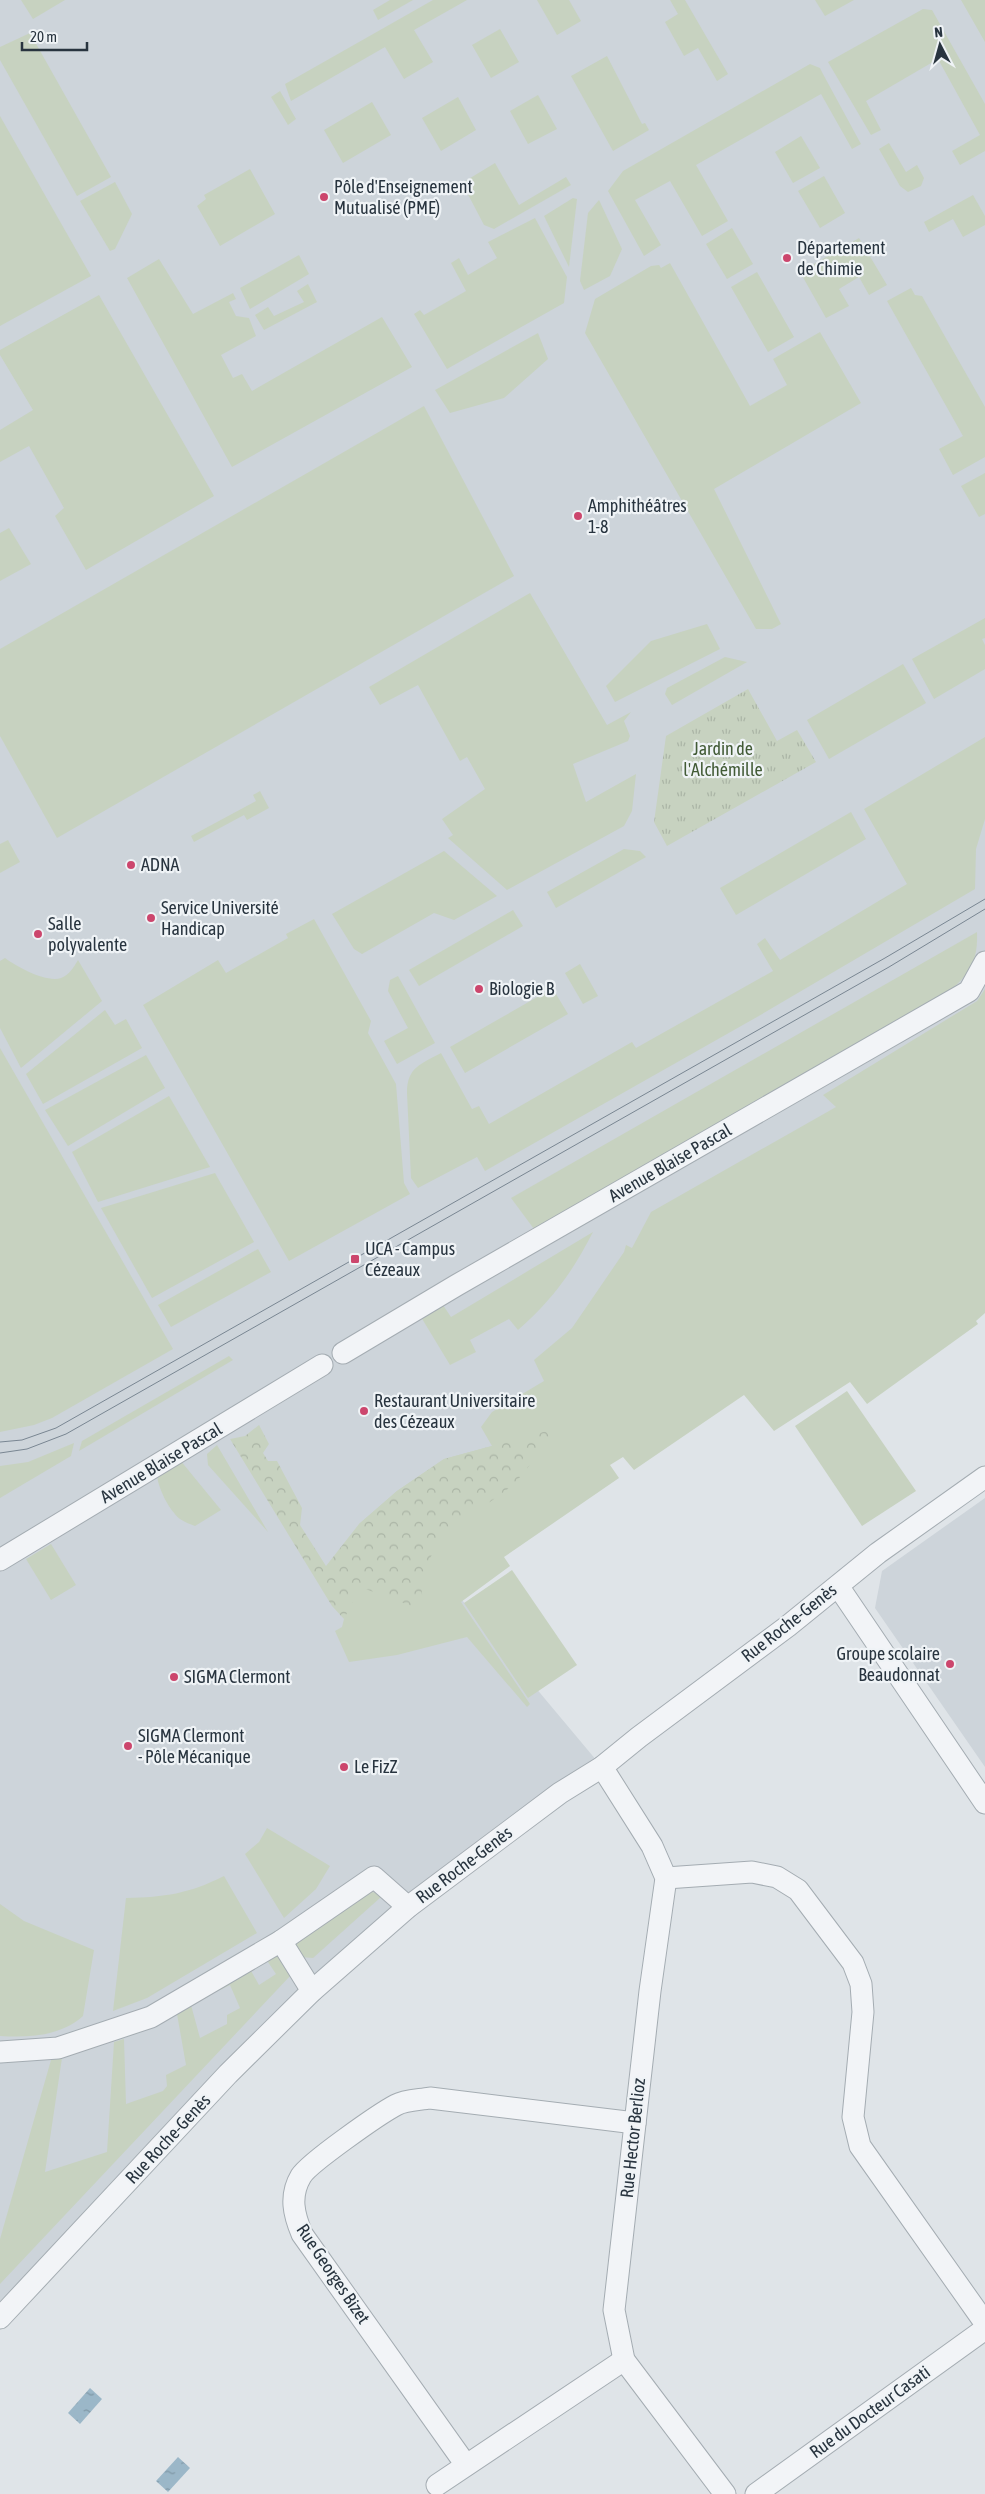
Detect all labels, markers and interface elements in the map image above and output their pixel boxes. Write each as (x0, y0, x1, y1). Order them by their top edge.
scale bar (22, 20, 88, 52)
north arrow (915, 20, 965, 70)
text: N (934, 24, 944, 40)
text: 20 m (30, 28, 57, 45)
place label: Pôle d'Enseignement Mutualisé (PME) (334, 176, 473, 218)
marker: Pôle d'Enseignement Mutualisé (PME) (318, 191, 330, 203)
place label: Département de Chimie (797, 237, 886, 279)
marker: Département de Chimie (781, 252, 793, 264)
place label: Amphithéâtres 1-8 (588, 495, 687, 537)
marker: Amphithéâtres 1-8 (572, 510, 584, 522)
park label: Jardin de l'Alchémille (683, 738, 763, 780)
place label: ADNA (141, 854, 180, 875)
marker: ADNA (125, 859, 137, 871)
place label: Service Université Handicap (161, 897, 279, 939)
marker: Service Université Handicap (145, 912, 157, 924)
place label: Salle polyvalente (48, 913, 127, 955)
marker: Salle polyvalente (32, 928, 44, 940)
place label: Biologie B (489, 978, 555, 999)
marker: Biologie B (473, 983, 485, 995)
street label: Avenue Blaise Pascal (605, 1119, 735, 1206)
place label: UCA - Campus Cézeaux (365, 1238, 455, 1280)
marker: UCA - Campus Cézeaux (349, 1253, 361, 1265)
place label: Restaurant Universitaire des Cézeaux (374, 1390, 535, 1432)
marker: Restaurant Universitaire des Cézeaux (358, 1405, 370, 1417)
street label: Avenue Blaise Pascal (96, 1418, 226, 1507)
street label: Rue Roche-Genès (737, 1579, 840, 1666)
place label: Groupe scolaire Beaudonnat (837, 1643, 940, 1685)
marker: Groupe scolaire Beaudonnat (944, 1658, 956, 1670)
place label: SIGMA Clermont (184, 1666, 291, 1687)
marker: SIGMA Clermont (168, 1671, 180, 1683)
place label: SIGMA Clermont - Pôle Mécanique (138, 1725, 251, 1767)
marker: SIGMA Clermont - Pôle Mécanique (122, 1740, 134, 1752)
place label: Le FizZ (354, 1756, 398, 1777)
marker: Le FizZ (338, 1761, 350, 1773)
street label: Rue Roche-Genès (412, 1822, 516, 1908)
street label: Rue Hector Berlioz (616, 2076, 649, 2199)
street label: Rue Roche-Genès (121, 2090, 214, 2188)
street label: Rue Georges Bizet (292, 2220, 375, 2328)
street label: Rue du Docteur Casati (806, 2361, 934, 2462)

